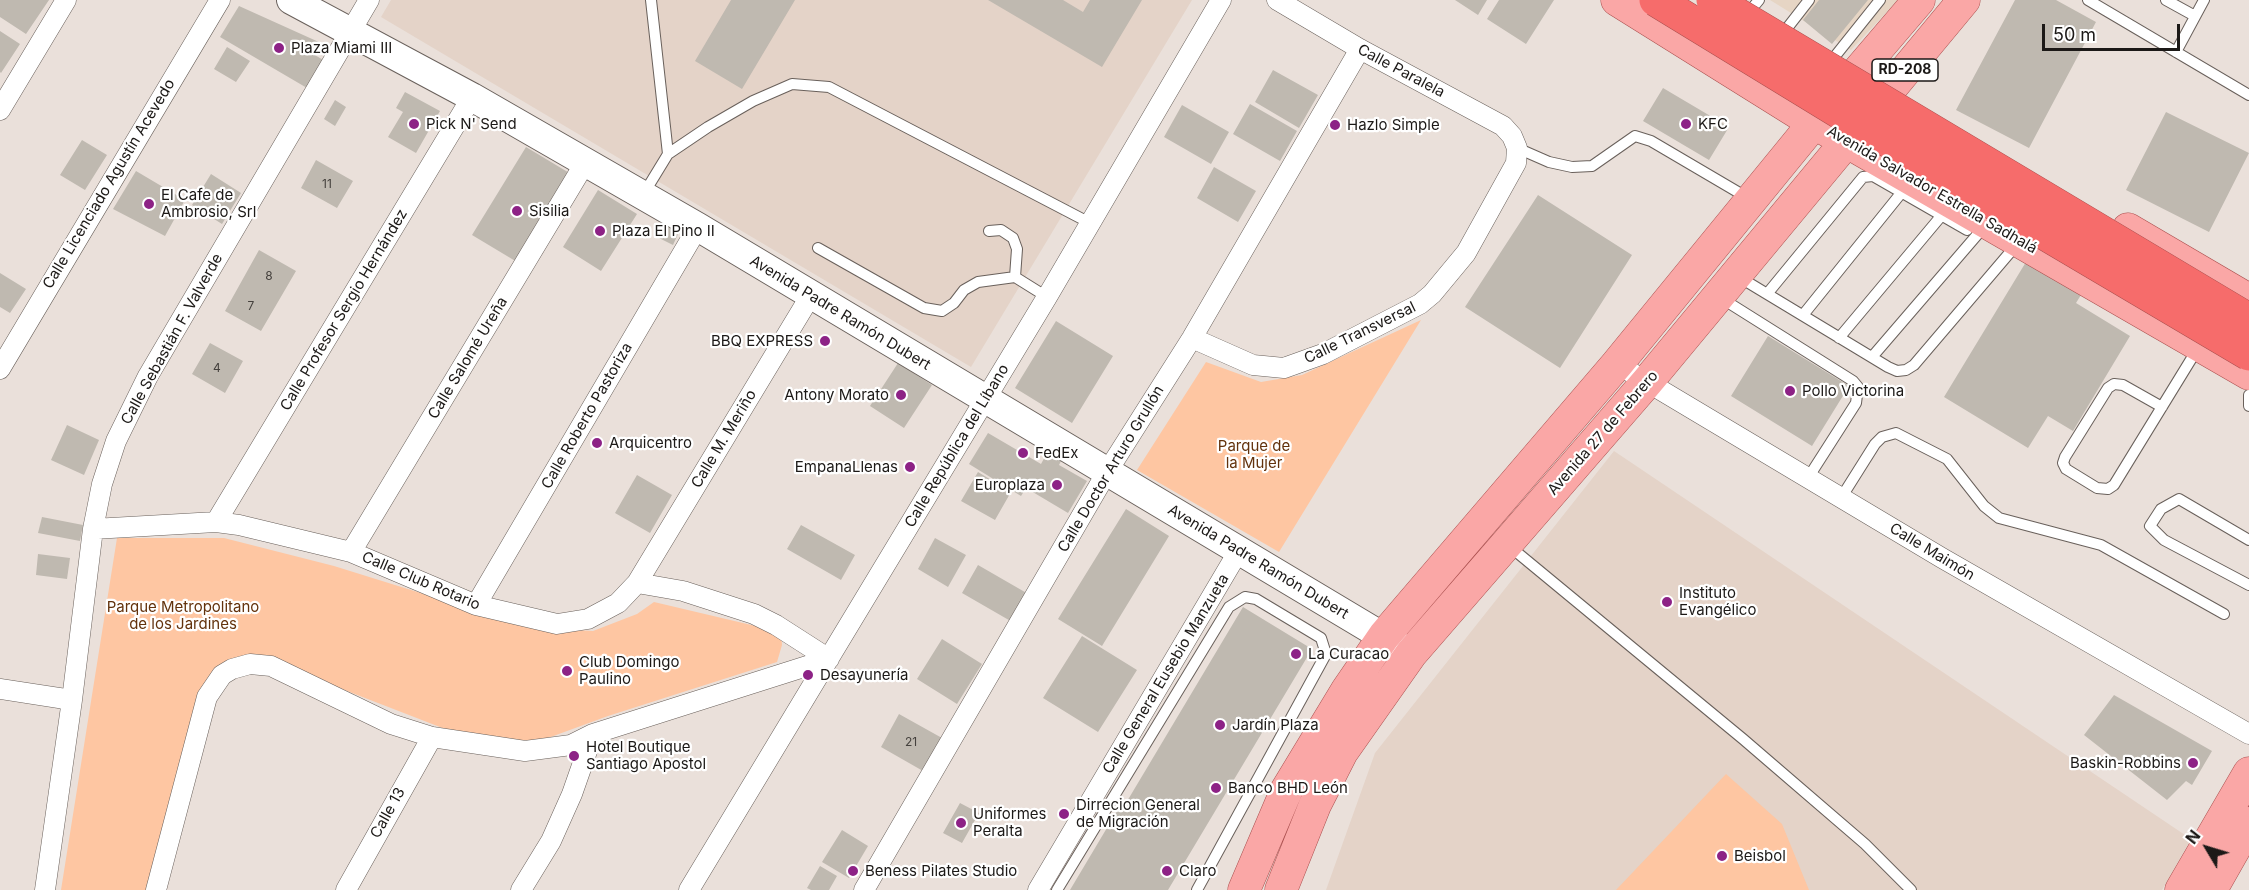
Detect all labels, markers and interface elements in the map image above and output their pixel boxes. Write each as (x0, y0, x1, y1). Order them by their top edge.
scale bar (2045, 12, 2183, 50)
text: 50 m (2053, 24, 2096, 45)
place label: Plaza Miami III (291, 39, 392, 57)
street label: Calle Paralela (1354, 40, 1448, 102)
marker: Plaza Miami III (272, 41, 286, 55)
road number: RD-208 (1872, 59, 1938, 81)
street label: Calle Licenciado Agustín Acevedo (39, 76, 179, 292)
place label: Pick N' Send (426, 115, 517, 133)
place label: KFC (1698, 115, 1728, 133)
place label: Hazlo Simple (1347, 116, 1440, 134)
marker: Pick N' Send (407, 117, 421, 131)
marker: KFC (1679, 117, 1693, 131)
marker: Hazlo Simple (1328, 118, 1342, 132)
street label: Avenida Salvador Estrella Sadhalá (1824, 122, 2040, 258)
house number: 11 (322, 177, 332, 191)
place label: El Cafe de Ambrosio, Srl (161, 186, 256, 221)
marker: El Cafe de Ambrosio, Srl (142, 197, 156, 211)
place label: Sisilia (529, 202, 569, 220)
marker: Sisilia (510, 204, 524, 218)
street label: Calle Profesor Sergio Hernández (277, 206, 411, 414)
place label: Plaza El Pino II (612, 222, 715, 240)
marker: Plaza El Pino II (593, 224, 607, 238)
street label: Calle Sebastián F. Valverde (117, 250, 227, 428)
street label: Avenida Padre Ramón Dubert (746, 252, 934, 374)
house number: 8 (265, 269, 273, 283)
street label: Calle Salomé Ureña (424, 294, 512, 422)
street label: Calle Transversal (1301, 298, 1419, 368)
house number: 7 (248, 299, 254, 313)
place label: BBQ EXPRESS (711, 332, 813, 350)
marker: BBQ EXPRESS (818, 334, 832, 348)
street label: Calle Roberto Pastoriza (538, 340, 636, 492)
house number: 4 (213, 361, 221, 375)
street label: Calle República del Líbano (901, 361, 1013, 531)
street label: Avenida 27 de Febrero (1544, 367, 1662, 499)
street label: Calle Doctor Arturo Grullón (1054, 382, 1168, 556)
place label: Pollo Victorina (1802, 382, 1904, 400)
marker: Pollo Victorina (1783, 384, 1797, 398)
place label: Antony Morato (784, 386, 889, 404)
street label: Calle M. Meriño (688, 387, 760, 491)
marker: Antony Morato (894, 388, 908, 402)
place label: Arquicentro (609, 434, 692, 452)
marker: Arquicentro (590, 436, 604, 450)
park label: Parque de la Mujer (1218, 437, 1290, 472)
place label: FedEx (1035, 444, 1078, 462)
marker: FedEx (1016, 446, 1030, 460)
place label: EmpanaLlenas (795, 458, 898, 476)
marker: EmpanaLlenas (903, 460, 917, 474)
place label: Europlaza (975, 476, 1045, 494)
marker: Europlaza (1050, 478, 1064, 492)
street label: Avenida Padre Ramón Dubert (1164, 501, 1352, 623)
street label: Calle Maimón (1886, 520, 1978, 584)
street label: Calle Club Rotario (359, 548, 483, 614)
street label: Calle General Eusebio Manzueta (1099, 571, 1233, 777)
place label: Instituto Evangélico (1679, 584, 1756, 619)
marker: Instituto Evangélico (1660, 595, 1674, 609)
park label: Parque Metropolitano de los Jardines (107, 598, 259, 633)
place label: La Curacao (1308, 645, 1389, 663)
marker: La Curacao (1289, 647, 1303, 661)
place label: Club Domingo Paulino (579, 653, 680, 688)
marker: Club Domingo Paulino (560, 664, 574, 678)
place label: Desayunería (820, 666, 909, 684)
marker: Desayunería (801, 668, 815, 682)
place label: Jardín Plaza (1232, 716, 1319, 734)
marker: Jardín Plaza (1213, 718, 1227, 732)
house number: 21 (905, 735, 917, 749)
place label: Hotel Boutique Santiago Apostol (586, 738, 706, 773)
marker: Hotel Boutique Santiago Apostol (567, 749, 581, 763)
place label: Baskin-Robbins (2070, 754, 2181, 772)
marker: Baskin-Robbins (2186, 756, 2200, 770)
place label: Banco BHD León (1228, 779, 1348, 797)
marker: Banco BHD León (1209, 781, 1223, 795)
street label: Calle 13 (367, 785, 409, 841)
place label: Dirrecion General de Migración (1076, 796, 1200, 831)
place label: Uniformes Peralta (973, 805, 1046, 840)
marker: Dirrecion General de Migración (1057, 807, 1071, 821)
marker: Uniformes Peralta (954, 816, 968, 830)
north arrow (2177, 818, 2237, 878)
text: N (2181, 826, 2204, 848)
place label: Beisbol (1734, 847, 1786, 865)
marker: Beisbol (1715, 849, 1729, 863)
place label: Beness Pilates Studio (865, 862, 1017, 880)
place label: Claro (1179, 862, 1216, 880)
marker: Beness Pilates Studio (846, 864, 860, 878)
marker: Claro (1160, 864, 1174, 878)

